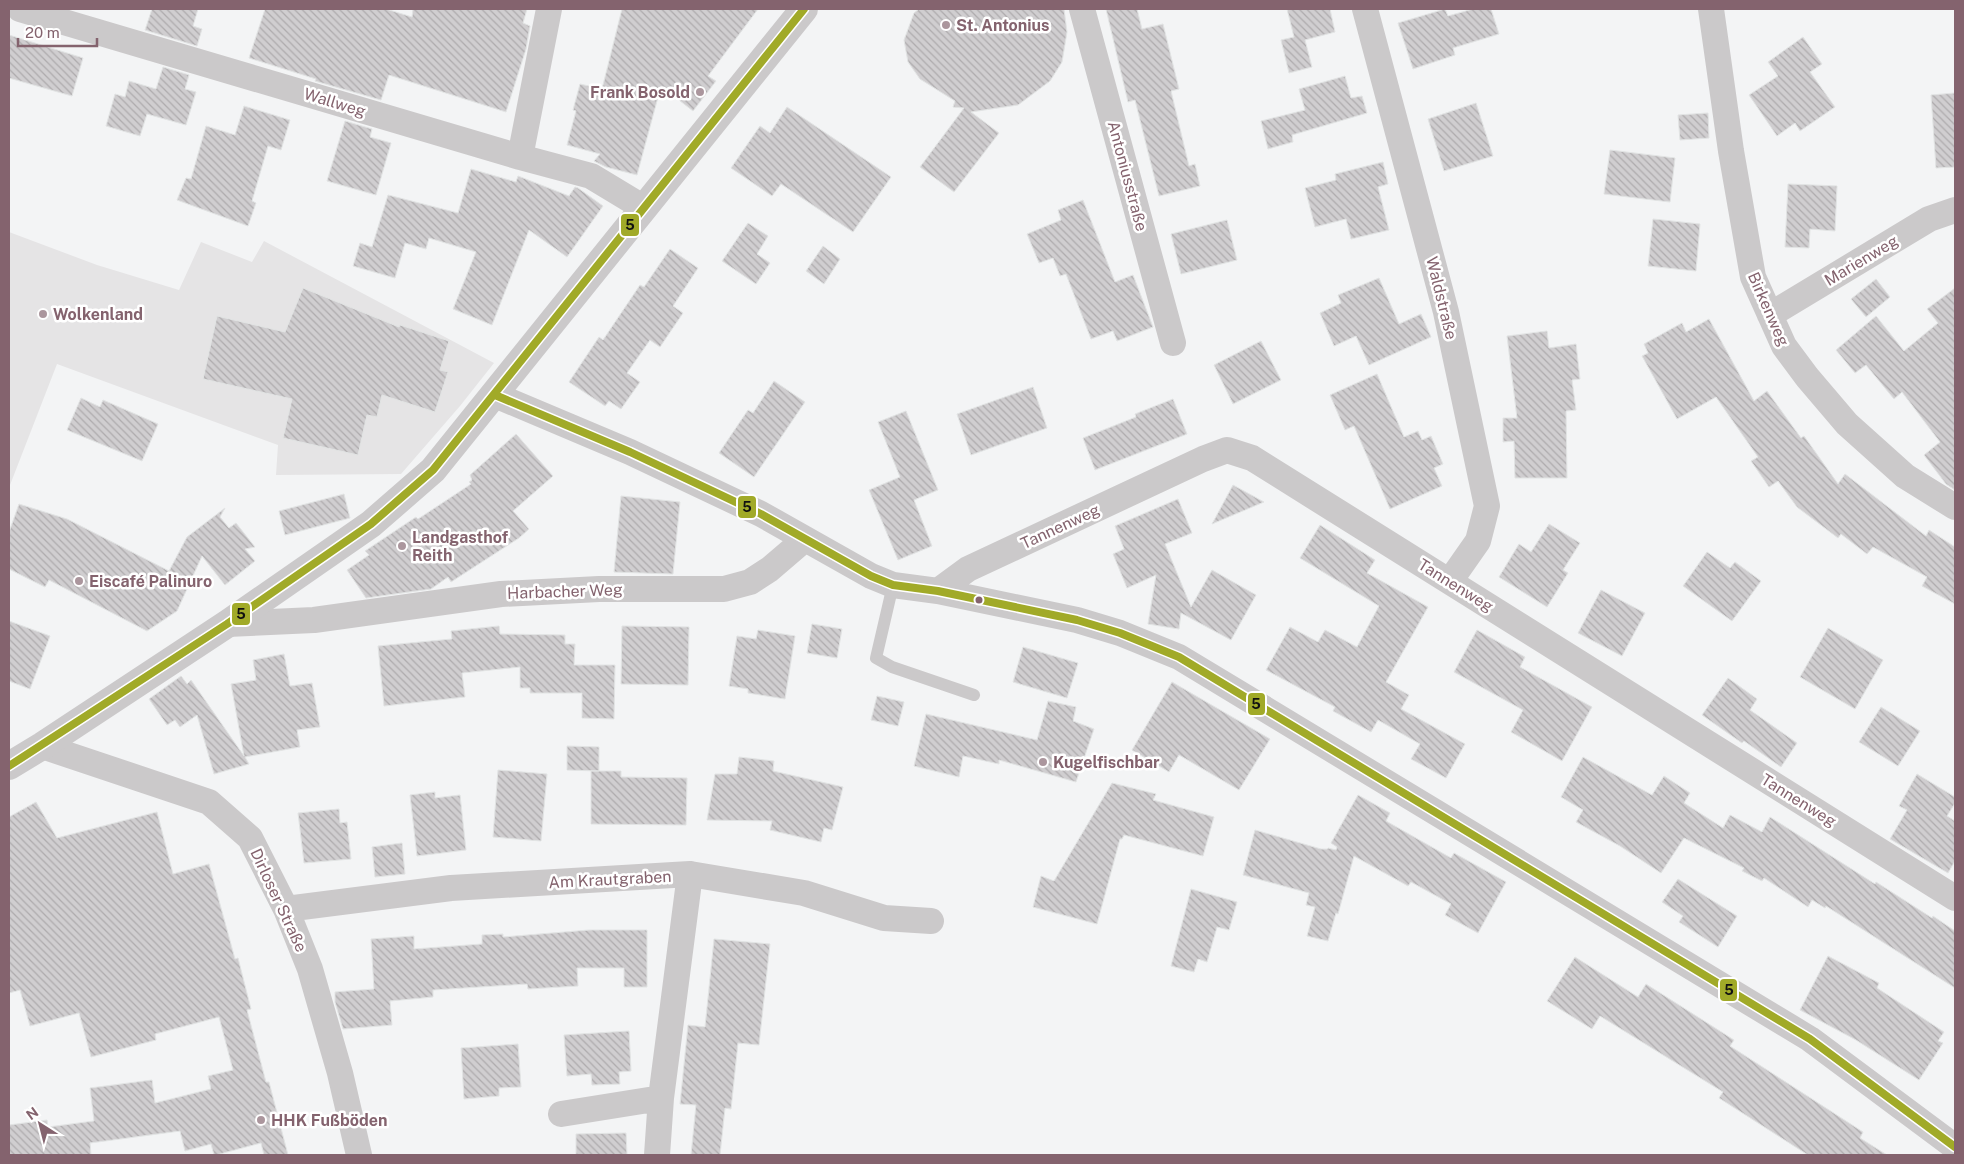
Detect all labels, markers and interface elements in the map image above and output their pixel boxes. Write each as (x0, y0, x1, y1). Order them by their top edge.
scale bar (18, 15, 96, 47)
place label: St. Antonius (956, 16, 1050, 35)
marker: St. Antonius (940, 19, 952, 31)
text: 20 m (25, 24, 60, 41)
place label: Frank Bosold (590, 83, 690, 102)
street label: Wallweg (302, 84, 368, 121)
marker: Frank Bosold (694, 86, 706, 98)
street label: Antoniusstraße (1104, 119, 1151, 233)
line badge: 5 (620, 213, 640, 237)
text: 5 (625, 217, 635, 233)
street label: Marienweg (1821, 231, 1902, 290)
street label: Waldstraße (1422, 255, 1461, 342)
street label: Birkenweg (1744, 269, 1793, 349)
place label: Wolkenland (53, 305, 143, 324)
marker: Wolkenland (37, 308, 49, 320)
line badge: 5 (737, 495, 757, 519)
text: 5 (742, 499, 752, 515)
street label: Tannenweg (1018, 500, 1103, 553)
place label: Landgasthof Reith (412, 528, 509, 565)
marker: Landgasthof Reith (396, 540, 408, 552)
street label: Tannenweg (1415, 555, 1497, 616)
place label: Eiscafé Palinuro (89, 572, 212, 591)
marker: Eiscafé Palinuro (73, 575, 85, 587)
street label: Harbacher Weg (507, 580, 623, 603)
unlabelled marker (974, 595, 984, 605)
line badge: 5 (231, 602, 251, 626)
text: 5 (236, 606, 246, 622)
line badge: 5 (1247, 692, 1266, 716)
text: 5 (1251, 696, 1261, 712)
place label: Kugelfischbar (1053, 753, 1160, 772)
marker: Kugelfischbar (1037, 756, 1049, 768)
street label: Tannenweg (1758, 770, 1840, 831)
street label: Dirloser Straße (246, 845, 311, 955)
street label: Am Krautgraben (548, 867, 672, 892)
line badge: 5 (1719, 978, 1738, 1002)
text: 5 (1724, 982, 1734, 998)
north arrow (15, 1099, 65, 1149)
text: N (23, 1104, 41, 1123)
place label: HHK Fußböden (271, 1111, 387, 1130)
marker: HHK Fußböden (255, 1114, 267, 1126)

